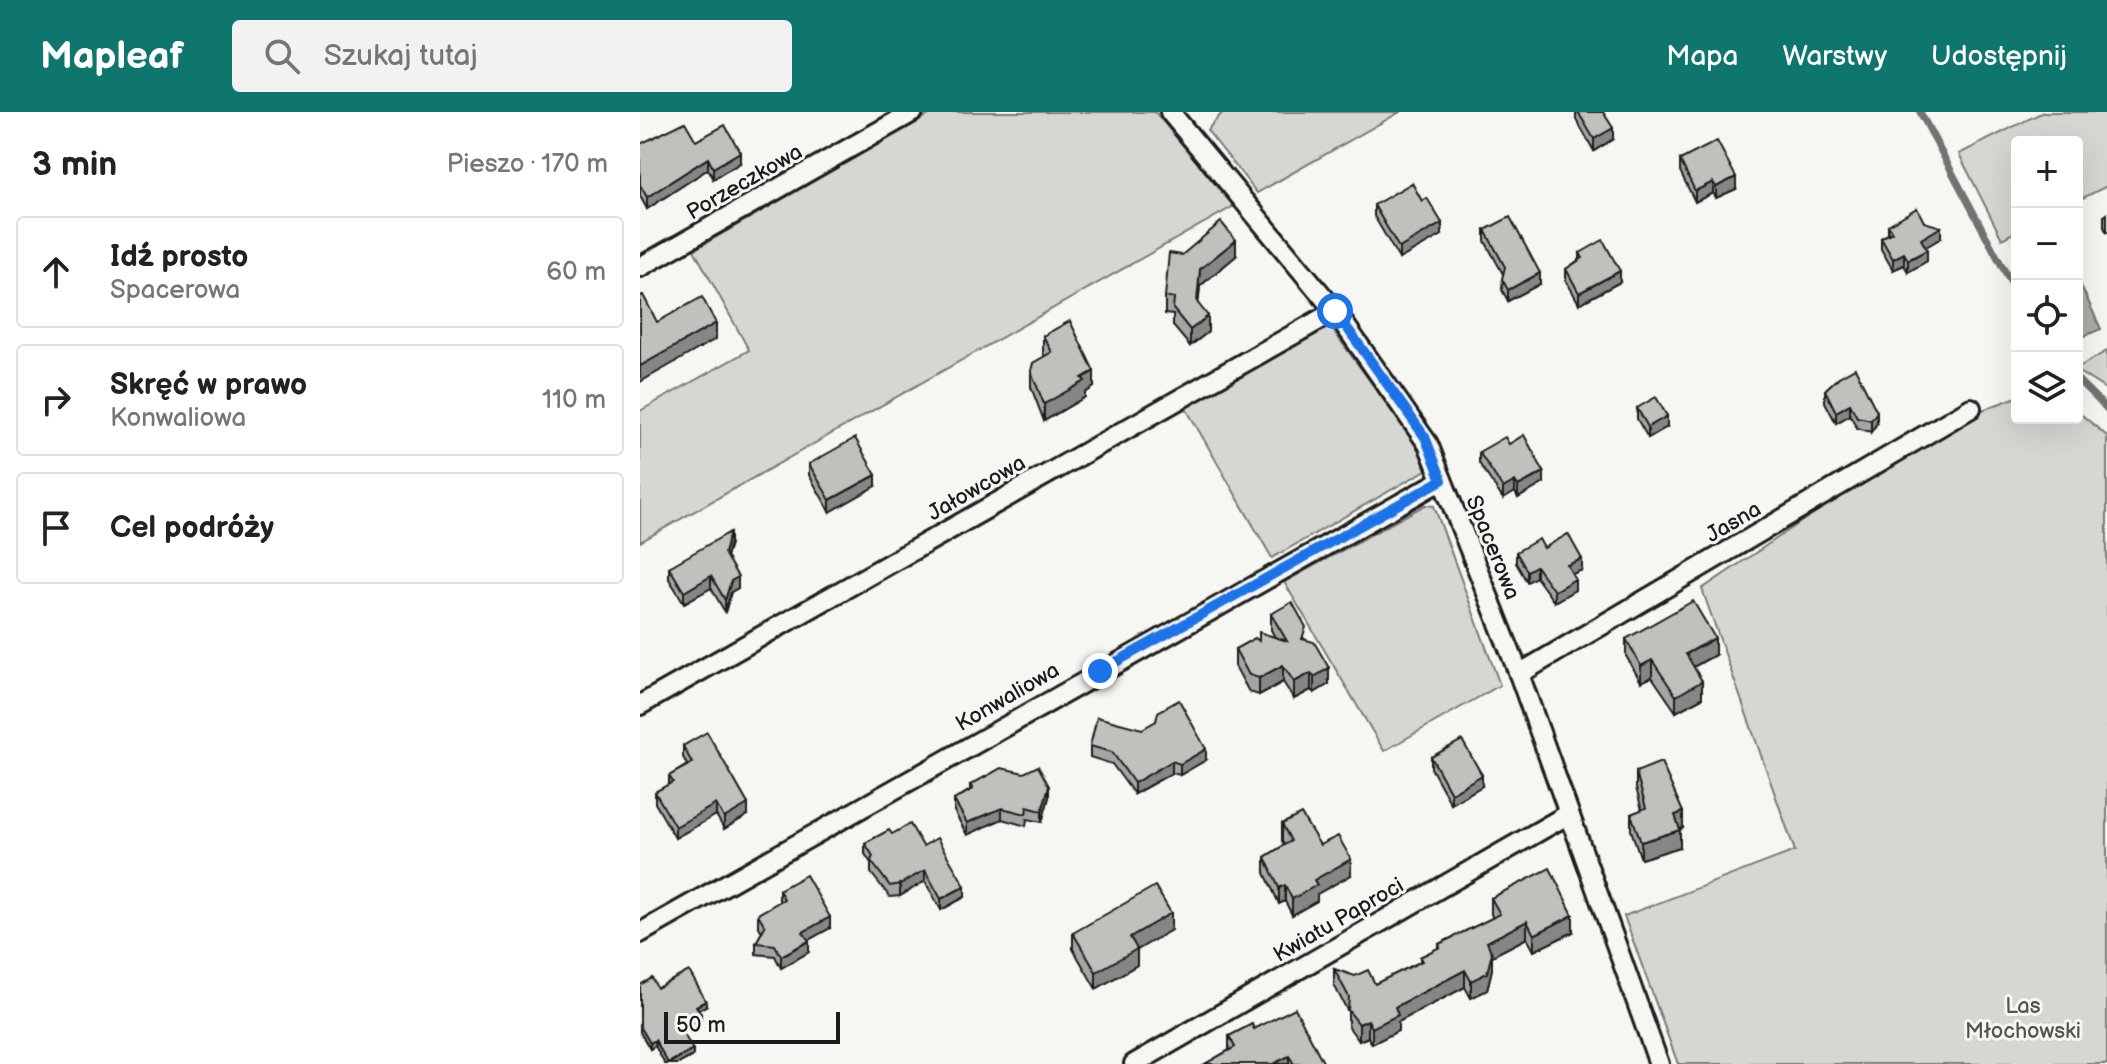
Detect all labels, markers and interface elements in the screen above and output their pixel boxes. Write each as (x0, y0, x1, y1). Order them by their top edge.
search box (232, 20, 792, 92)
text: Mapleaf (40, 34, 184, 79)
icon: search (260, 34, 304, 78)
text: Szukaj tutaj (324, 38, 478, 74)
text: Mapa (1666, 40, 1738, 73)
text: Warstwy (1782, 40, 1887, 73)
text: Udostępnij (1931, 40, 2067, 73)
map controls (2011, 136, 2083, 424)
button: + (2011, 136, 2083, 208)
street label: Porzeczkowa (682, 138, 807, 226)
text: 3 min (32, 144, 117, 185)
text: Pieszo · 170 m (447, 149, 608, 180)
button: − (2011, 208, 2083, 280)
text: Idź prosto (110, 239, 248, 275)
icon: ahead (34, 250, 78, 294)
text: 60 m (546, 257, 606, 288)
text: Spacerowa (110, 275, 240, 306)
button: locate (2011, 280, 2083, 352)
route start (1317, 293, 1353, 329)
button: layers (2011, 352, 2083, 424)
text: Skręć w prawo (110, 367, 307, 403)
icon: right (34, 378, 78, 422)
text: 110 m (542, 385, 606, 416)
text: Konwaliowa (110, 403, 246, 434)
street label: Jałowcowa (923, 450, 1030, 527)
street label: Spacerowa (1459, 491, 1526, 604)
street label: Jasna (1701, 496, 1766, 549)
icon: arrive (34, 506, 78, 550)
text: Cel podróży (110, 510, 274, 546)
route end (1082, 653, 1118, 689)
street label: Konwaliowa (951, 657, 1064, 738)
street label: Kwiatu Paproci (1269, 872, 1409, 969)
park label: Las Młochowski (1965, 993, 2081, 1045)
scale bar (664, 1008, 840, 1044)
text: 50 m (676, 1012, 726, 1039)

